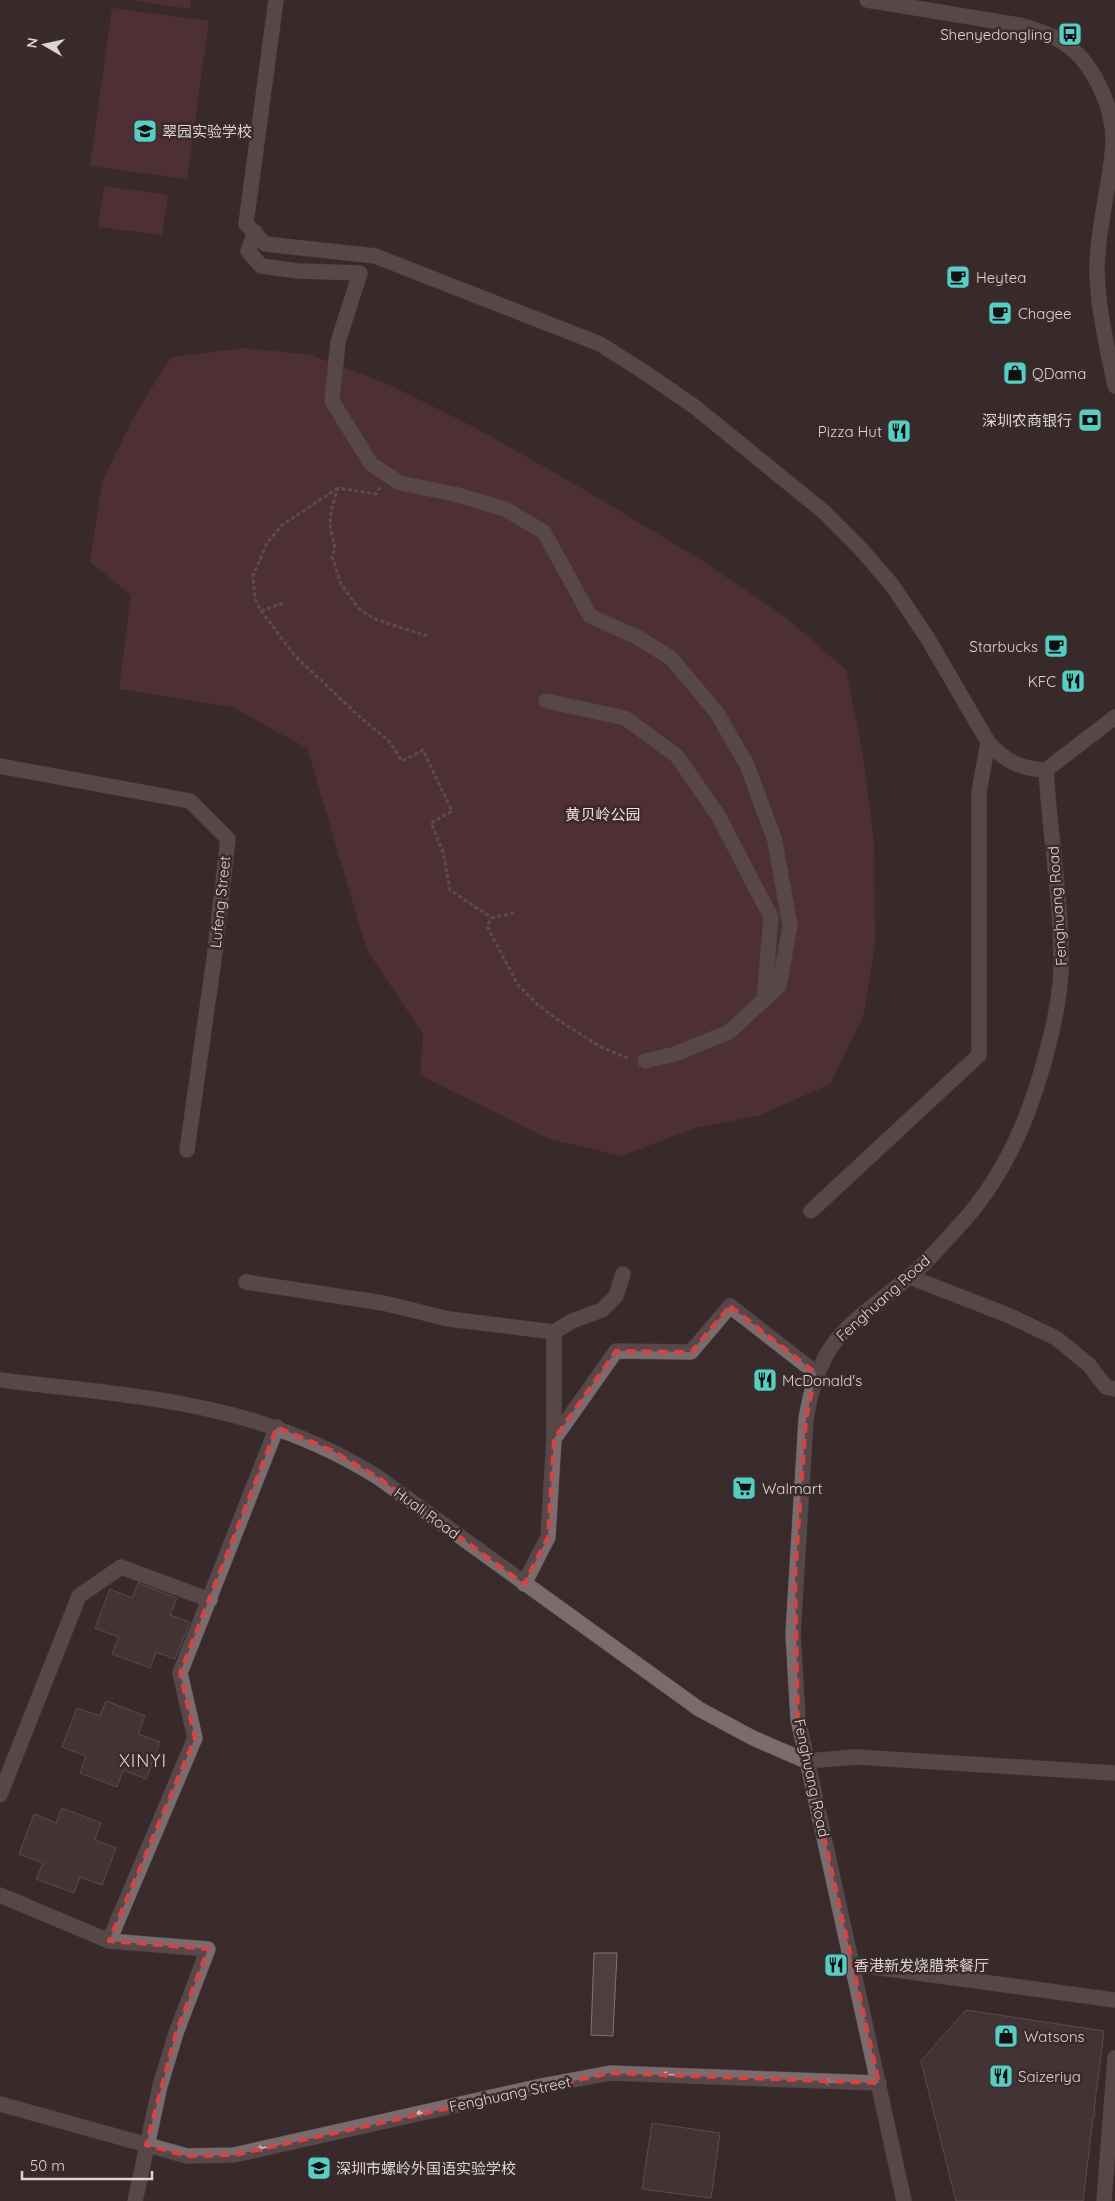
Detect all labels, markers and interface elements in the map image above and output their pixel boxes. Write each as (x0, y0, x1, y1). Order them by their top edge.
north arrow (20, 20, 70, 70)
bus stop icon: Shenyedongling (1057, 21, 1083, 47)
place label: Shenyedongling (940, 25, 1052, 44)
text: N (22, 36, 42, 49)
school or university icon: 翠园实验学校 (132, 118, 158, 144)
place label: 翠园实验学校 (162, 122, 252, 141)
cafe icon: Heytea (945, 264, 971, 290)
place label: Heytea (976, 268, 1026, 287)
cafe icon: Chagee (987, 300, 1013, 326)
place label: Chagee (1018, 304, 1071, 323)
shop icon: QDama (1002, 360, 1028, 386)
place label: QDama (1032, 364, 1086, 383)
bank icon: 深圳农商银行 (1077, 407, 1103, 433)
place label: 深圳农商银行 (982, 411, 1072, 430)
restaurant icon: Pizza Hut (886, 418, 912, 444)
place label: Pizza Hut (818, 422, 882, 441)
cafe icon: Starbucks (1043, 633, 1069, 659)
place label: Starbucks (969, 637, 1038, 656)
restaurant icon: KFC (1060, 668, 1086, 694)
place label: KFC (1028, 672, 1056, 691)
park label: 黄贝岭公园 (565, 805, 641, 824)
street label: Fenghuang Road (1043, 845, 1071, 967)
street label: Lufeng Street (206, 855, 234, 949)
street label: Fenghuang Road (832, 1251, 934, 1345)
restaurant icon: McDonald's (752, 1367, 778, 1393)
place label: McDonald's (782, 1371, 862, 1390)
supermarket icon: Walmart (731, 1475, 757, 1501)
place label: Walmart (762, 1479, 823, 1498)
street label: Huali Road (391, 1483, 463, 1543)
street label: Fenghuang Road (790, 1717, 834, 1839)
district label: XINYI (119, 1749, 167, 1772)
restaurant icon: 香港新发烧腊茶餐厅 (823, 1952, 849, 1978)
place label: 香港新发烧腊茶餐厅 (854, 1956, 989, 1975)
shop icon: Watsons (993, 2023, 1019, 2049)
place label: Watsons (1024, 2027, 1085, 2046)
restaurant icon: Saizeriya (988, 2063, 1014, 2089)
place label: Saizeriya (1018, 2067, 1081, 2086)
one-way arrow (659, 2071, 675, 2079)
street label: Fenghuang Street (447, 2072, 573, 2116)
one-way arrow (822, 2077, 838, 2085)
one-way arrow (414, 2109, 429, 2117)
one-way arrow (256, 2144, 271, 2152)
scale bar (22, 2148, 152, 2180)
school or university icon: 深圳市螺岭外国语实验学校 (306, 2155, 332, 2181)
text: 50 m (30, 2156, 65, 2175)
place label: 深圳市螺岭外国语实验学校 (336, 2159, 516, 2178)

